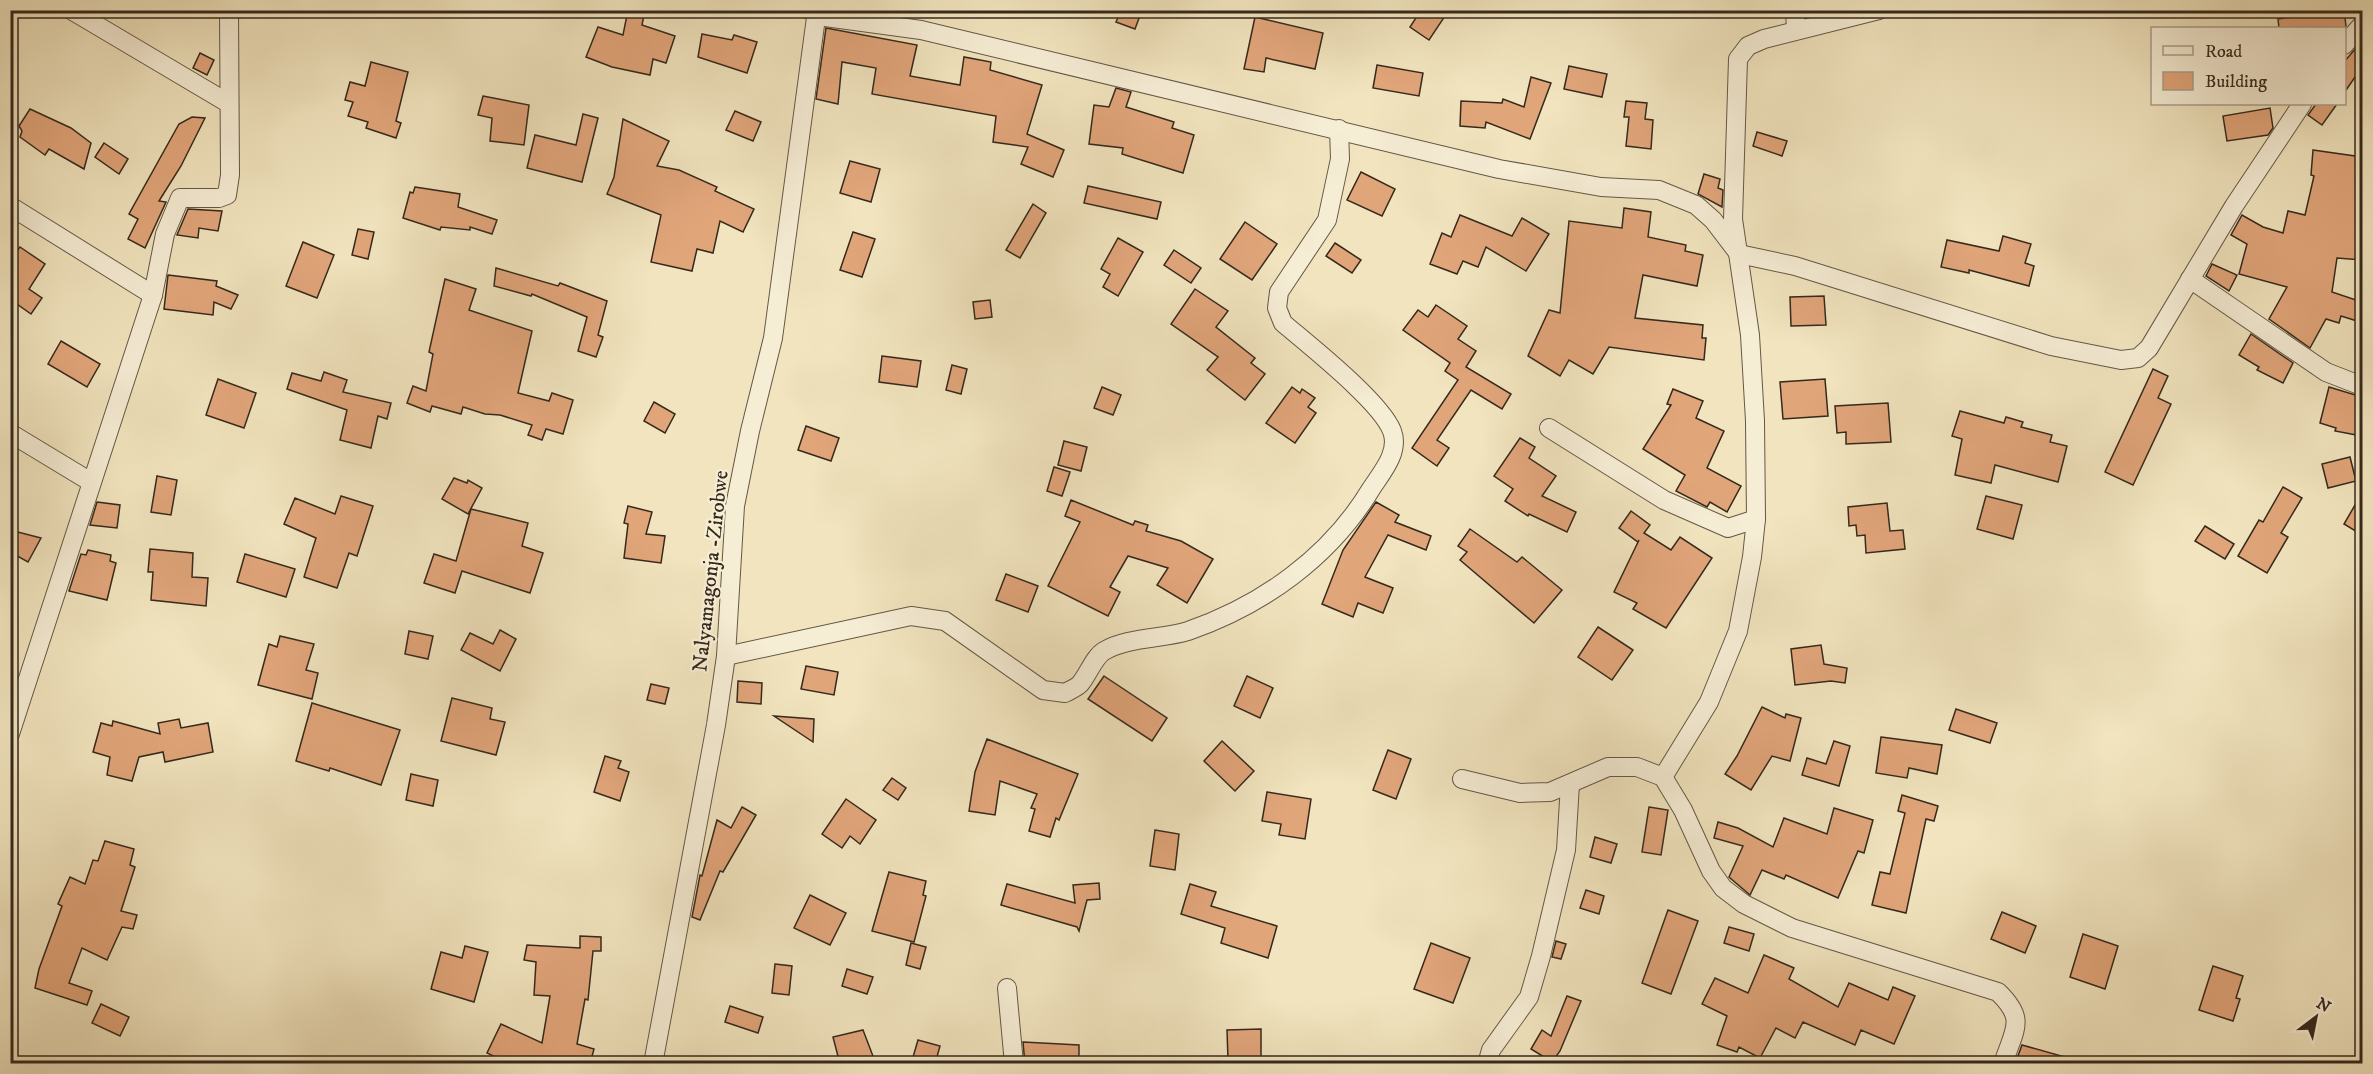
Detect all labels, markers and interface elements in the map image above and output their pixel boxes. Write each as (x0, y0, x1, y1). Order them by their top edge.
legend (2151, 27, 2346, 105)
text: Road (2205, 41, 2242, 63)
text: Building (2205, 71, 2267, 93)
street label: Nalyamagonja -Zirobwe (687, 469, 735, 673)
north arrow (2286, 987, 2346, 1047)
text: N (2313, 993, 2334, 1017)

